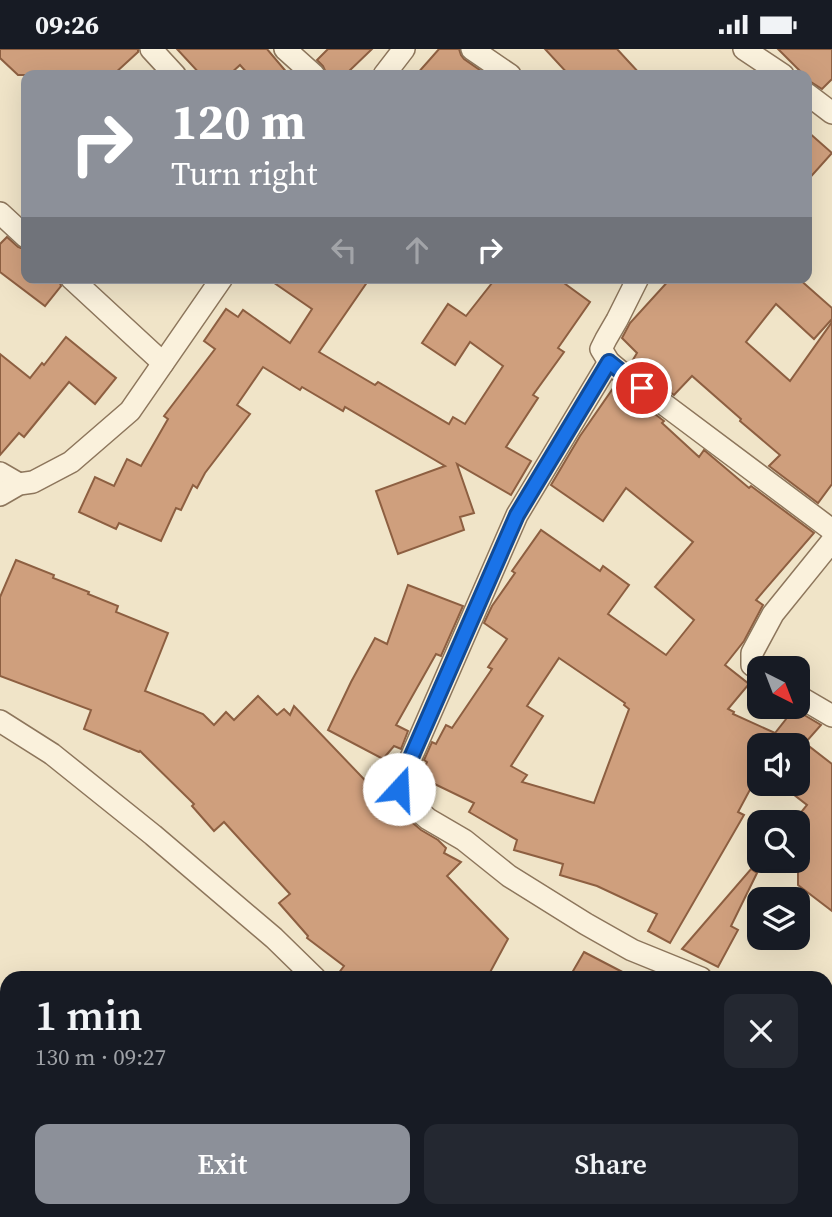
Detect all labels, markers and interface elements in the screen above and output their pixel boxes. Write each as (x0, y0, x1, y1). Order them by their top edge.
text: 09:26 (35, 7, 99, 43)
text: 120 m (171, 88, 306, 155)
icon: right (56, 98, 147, 189)
text: Turn right (171, 152, 317, 196)
icon: left (325, 231, 363, 269)
icon: ahead (398, 231, 436, 269)
icon: right (471, 231, 509, 269)
pin (612, 358, 672, 418)
icon: arrive (623, 369, 661, 407)
north arrow (747, 656, 810, 719)
map controls (747, 656, 810, 950)
button: sound (747, 733, 810, 796)
position arrow (362, 752, 436, 826)
button: search (747, 810, 810, 873)
button: layers (747, 887, 810, 950)
text: 1 min (35, 986, 143, 1044)
button: close (724, 994, 798, 1068)
text: 130 m · 09:27 (35, 1041, 166, 1073)
button: Exit (35, 1124, 410, 1204)
button: Share (424, 1124, 798, 1204)

